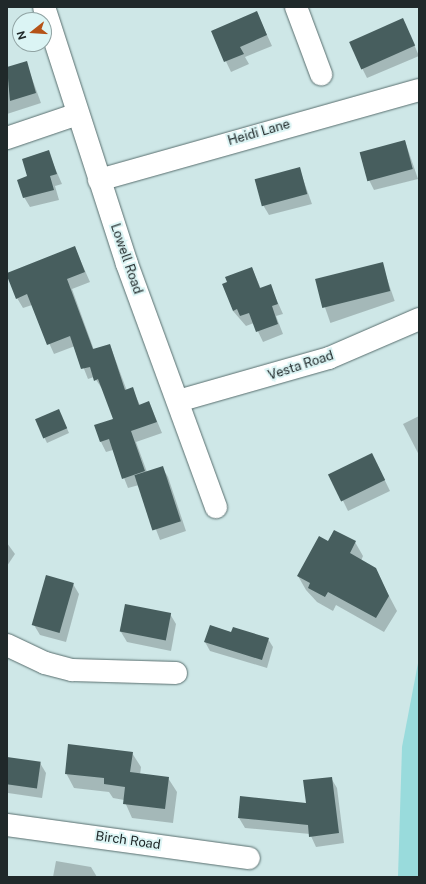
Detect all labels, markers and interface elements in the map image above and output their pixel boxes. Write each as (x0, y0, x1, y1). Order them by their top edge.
north arrow (12, 12, 52, 52)
text: N (14, 29, 28, 41)
street label: Heidi Lane (226, 117, 292, 149)
street label: Lowell Road (107, 222, 145, 296)
street label: Vesta Road (266, 348, 336, 384)
street label: Birch Road (95, 829, 161, 853)

